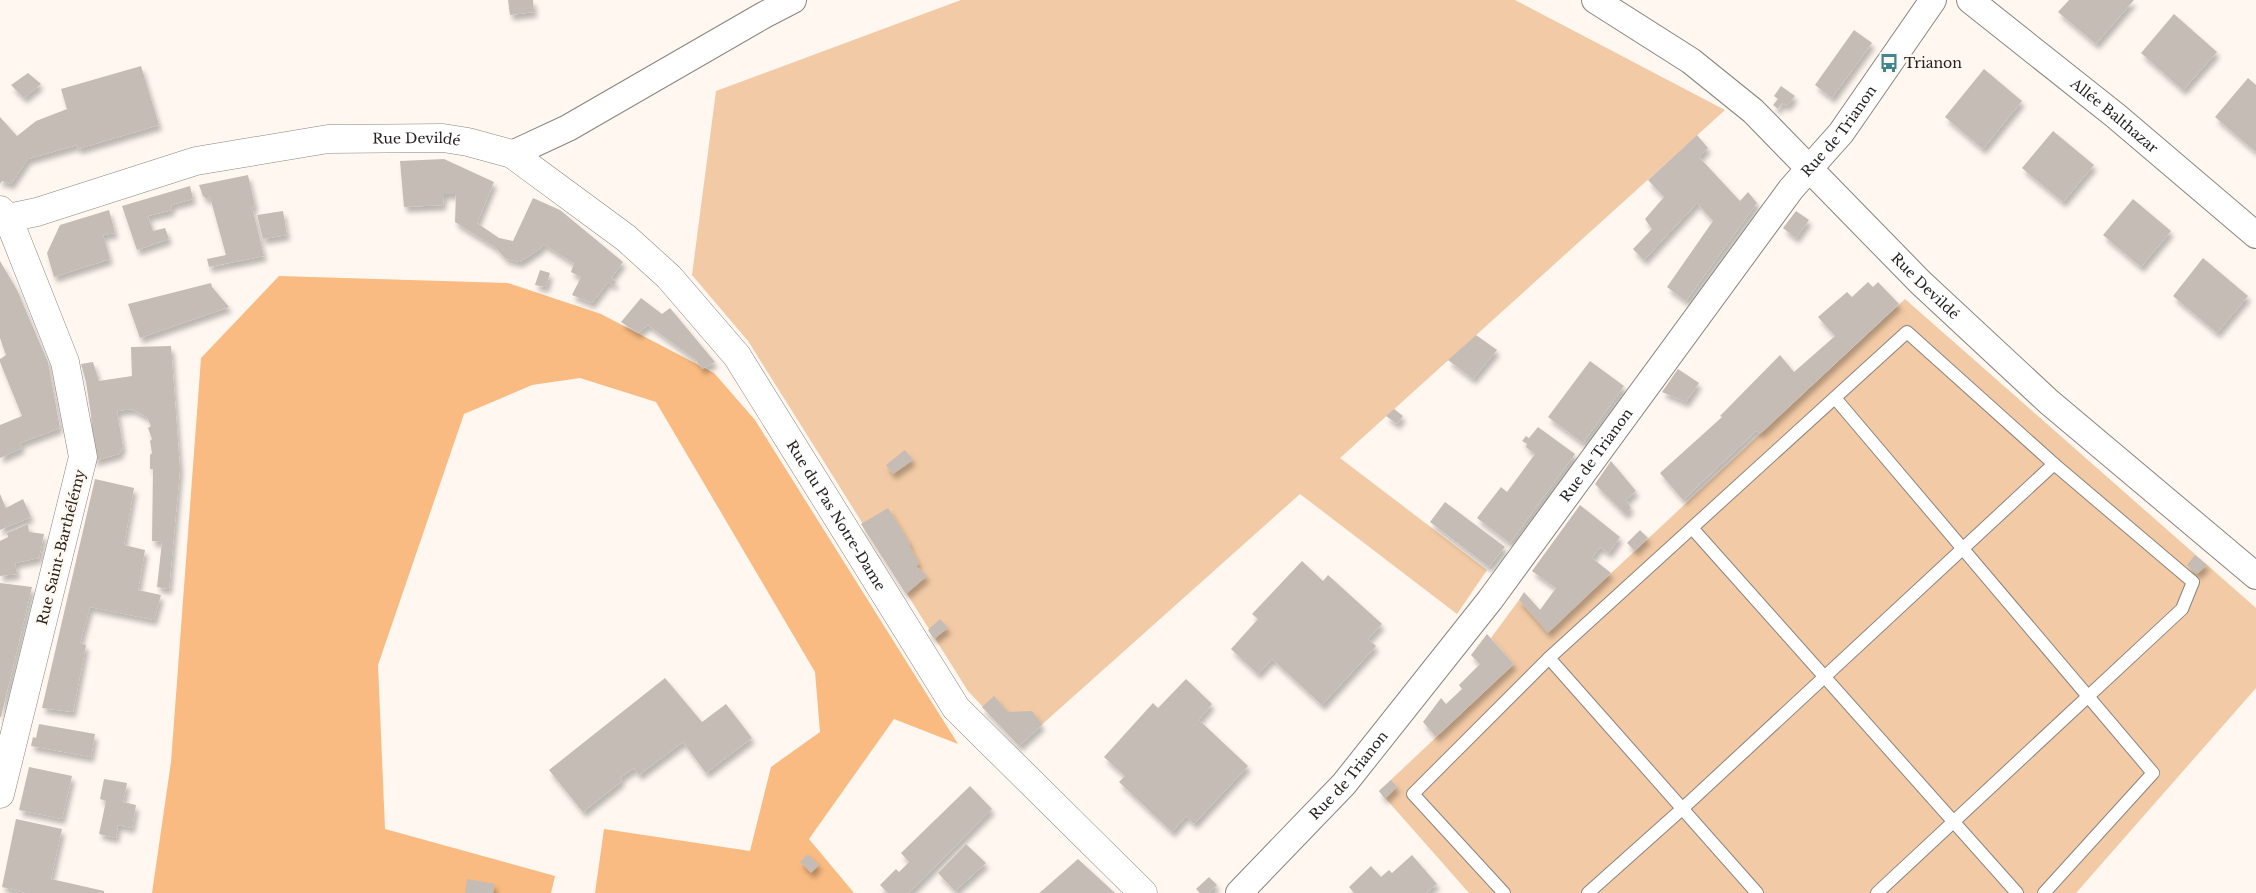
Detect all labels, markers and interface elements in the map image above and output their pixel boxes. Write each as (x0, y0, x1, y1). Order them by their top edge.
bus stop icon: Trianon (1878, 52, 1900, 74)
place label: Trianon (1904, 54, 1962, 72)
street label: Allée Balthazar (2066, 74, 2162, 157)
street label: Rue de Trianon (1797, 82, 1880, 180)
street label: Rue Devildé (372, 129, 462, 150)
street label: Rue Devildé (1887, 249, 1963, 323)
street label: Rue de Trianon (1556, 404, 1637, 505)
street label: Rue du Pas Notre-Dame (783, 437, 890, 594)
street label: Rue Saint-Barthélémy (33, 467, 89, 627)
street label: Rue de Trianon (1306, 727, 1392, 823)

